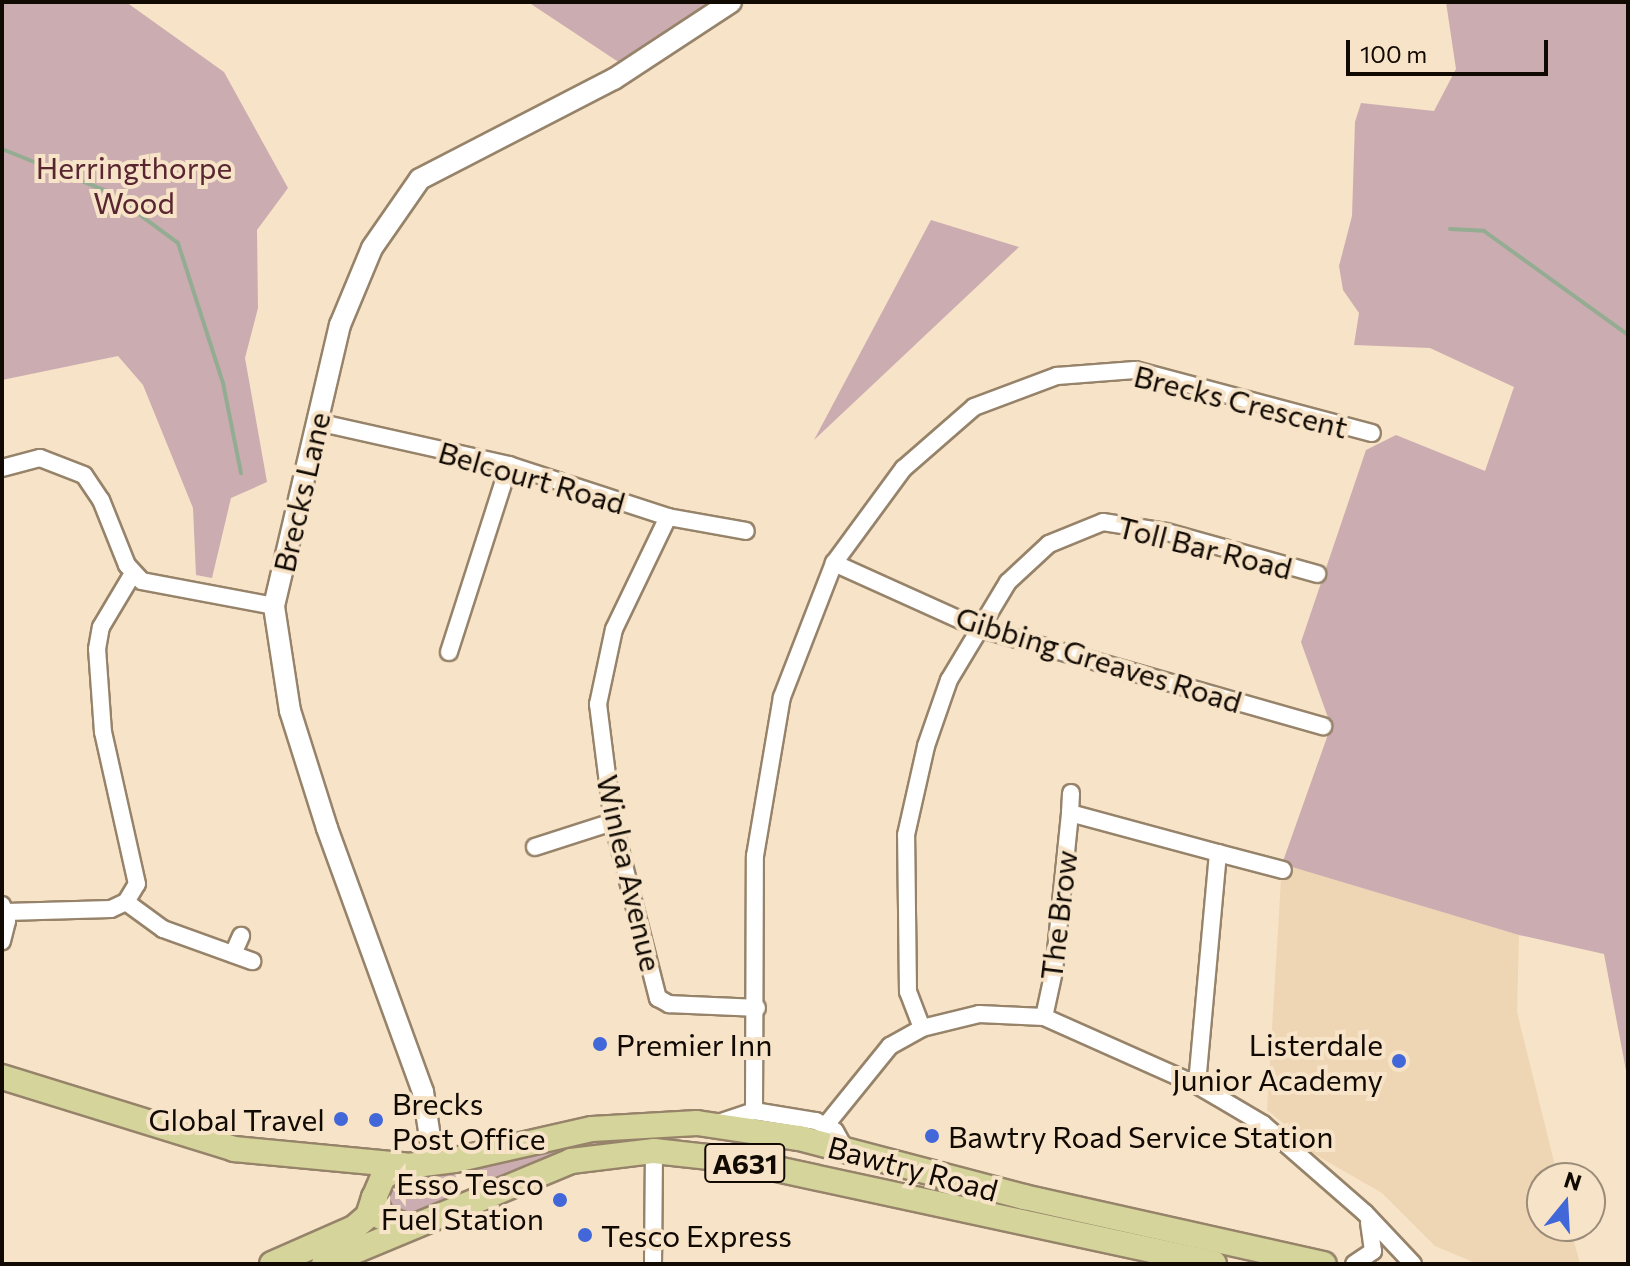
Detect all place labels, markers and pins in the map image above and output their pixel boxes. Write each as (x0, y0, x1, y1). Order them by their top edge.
place label: Premier Inn (616, 1026, 772, 1062)
place label: Listerdale Junior Academy (1172, 1026, 1383, 1096)
marker: Premier Inn (591, 1035, 609, 1053)
marker: Listerdale Junior Academy (1390, 1052, 1408, 1070)
place label: Brecks Post Office (392, 1085, 545, 1156)
place label: Global Travel (149, 1101, 325, 1137)
marker: Global Travel (332, 1110, 350, 1128)
marker: Brecks Post Office (367, 1111, 385, 1129)
place label: Bawtry Road Service Station (948, 1118, 1333, 1154)
marker: Bawtry Road Service Station (923, 1127, 941, 1145)
place label: Esso Tesco Fuel Station (381, 1165, 544, 1236)
marker: Esso Tesco Fuel Station (551, 1191, 569, 1209)
place label: Tesco Express (601, 1217, 792, 1253)
marker: Tesco Express (576, 1226, 594, 1244)

